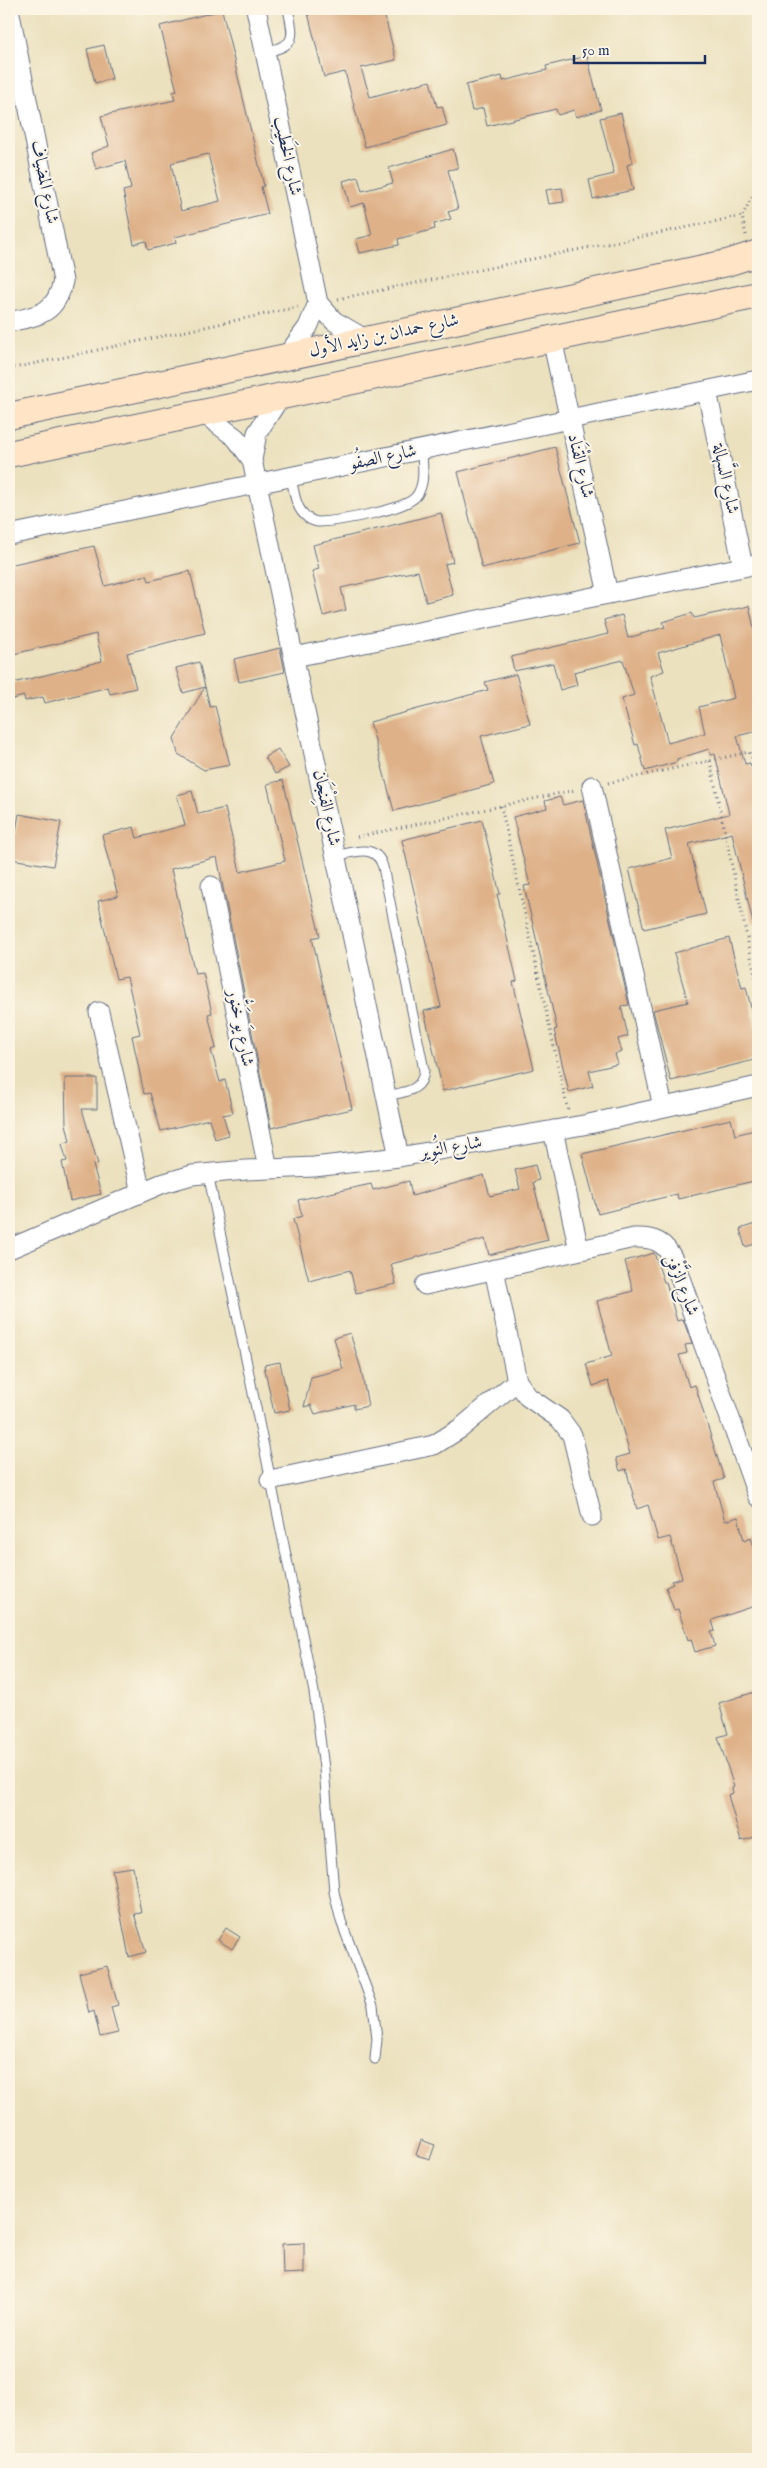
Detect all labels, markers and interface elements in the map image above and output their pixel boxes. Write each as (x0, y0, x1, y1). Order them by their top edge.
scale bar (574, 32, 706, 64)
text: 50 m (582, 41, 610, 60)
street label: شارع الخَطِيب (265, 114, 310, 198)
street label: شارع المضياف (23, 138, 63, 226)
street label: شارع حمدان بن زايد الأول (306, 306, 461, 365)
street label: شارع القْنَاد (559, 431, 602, 501)
street label: شارع الصفُو (344, 435, 419, 479)
street label: شارع السَّهالة (704, 440, 748, 517)
street label: شارع الفِنْجَان (305, 767, 349, 849)
street label: شارع يَو خَنُّور (219, 984, 266, 1069)
street label: شارع النُوِير (415, 1126, 484, 1167)
street label: شارع الزَّفْن (656, 1249, 708, 1320)

